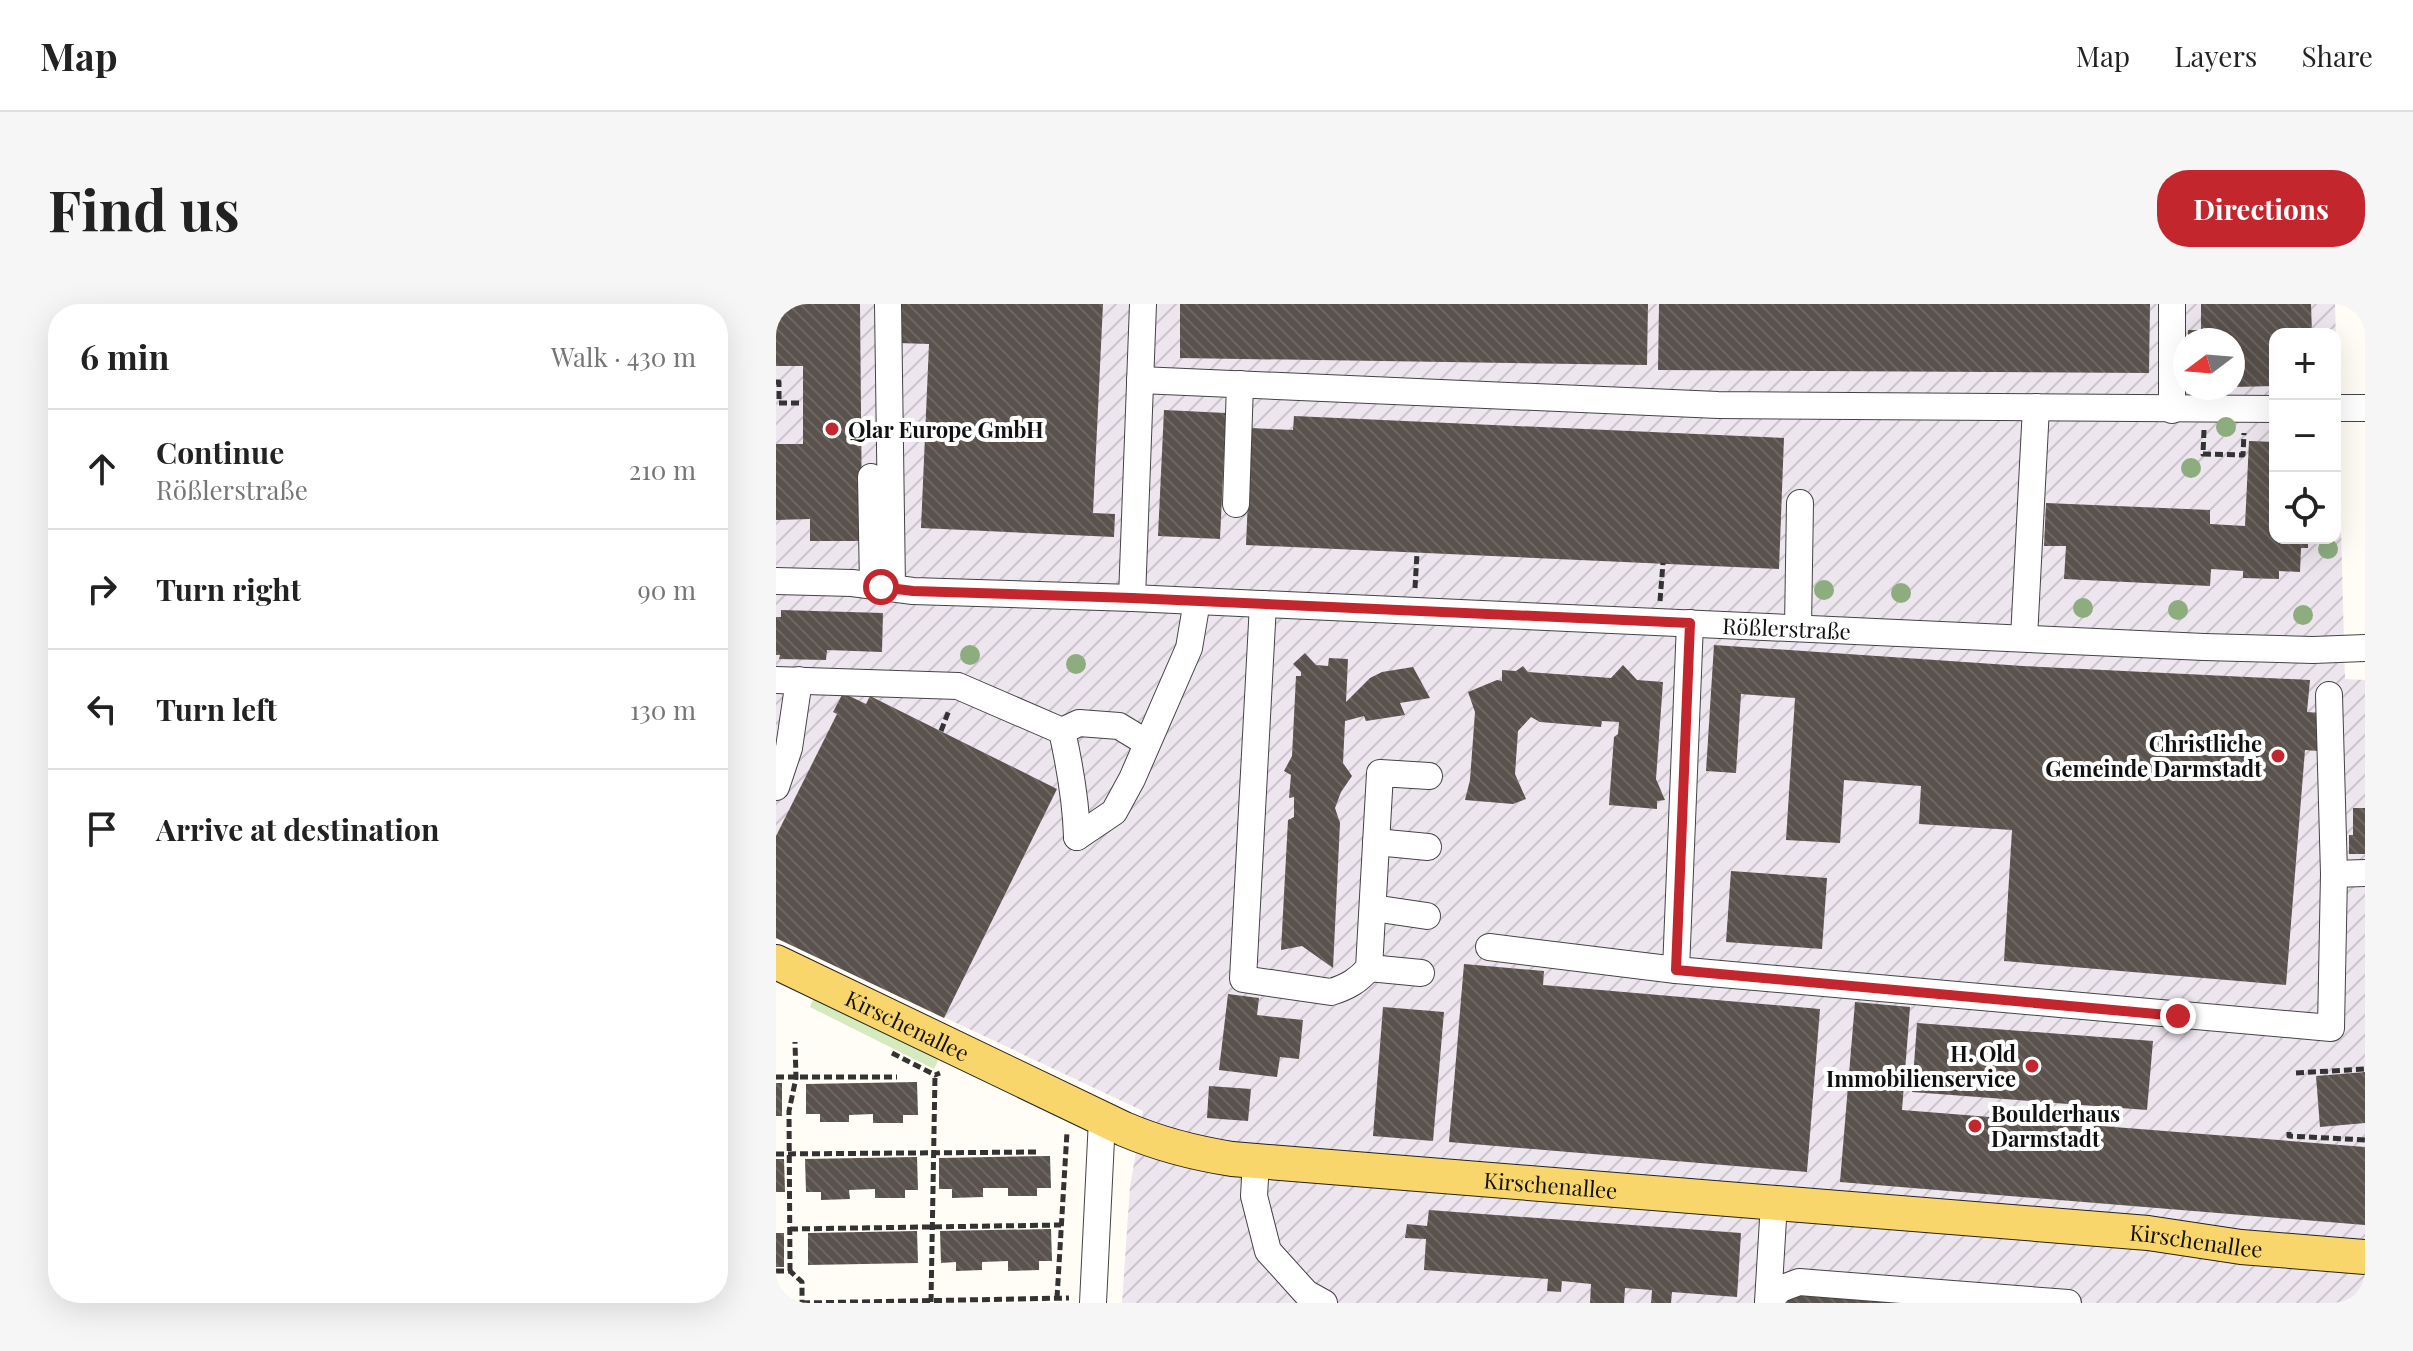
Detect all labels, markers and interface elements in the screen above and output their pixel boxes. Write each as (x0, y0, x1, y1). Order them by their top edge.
text: Map (40, 30, 117, 81)
text: Map (2076, 37, 2130, 74)
text: Layers (2174, 37, 2257, 74)
text: Share (2301, 37, 2373, 74)
button: Directions (2157, 170, 2365, 247)
text: Find us (48, 171, 240, 246)
north arrow (2173, 328, 2245, 400)
map controls (2269, 328, 2341, 544)
button: + (2269, 328, 2341, 400)
text: 6 min (80, 333, 169, 379)
text: Walk · 430 m (551, 339, 696, 374)
button: − (2269, 400, 2341, 472)
place label: Qlar Europe GmbH (848, 414, 1044, 444)
marker: Qlar Europe GmbH (823, 420, 841, 438)
text: Continue (156, 432, 284, 472)
icon: ahead (80, 447, 124, 491)
text: 210 m (629, 452, 696, 487)
text: Rößlerstraße (156, 472, 308, 507)
button: locate (2269, 472, 2341, 544)
icon: right (80, 567, 124, 611)
text: Turn right (156, 569, 301, 609)
route start (863, 569, 899, 605)
text: 90 m (638, 572, 696, 607)
street label: Rößlerstraße (1722, 610, 1852, 646)
icon: left (80, 687, 124, 731)
text: Turn left (156, 689, 277, 729)
text: 130 m (630, 692, 696, 727)
place label: Christliche Gemeinde Darmstadt (2045, 728, 2262, 783)
marker: Christliche Gemeinde Darmstadt (2269, 747, 2287, 765)
icon: arrive (80, 807, 124, 851)
text: Arrive at destination (156, 809, 439, 849)
street label: Kirschenallee (841, 983, 975, 1068)
route end (2160, 998, 2196, 1034)
place label: H. Old Immobilienservice (1826, 1038, 2016, 1093)
marker: H. Old Immobilienservice (2023, 1057, 2041, 1075)
place label: Boulderhaus Darmstadt (1991, 1098, 2120, 1153)
marker: Boulderhaus Darmstadt (1966, 1117, 1984, 1135)
street label: Kirschenallee (1483, 1164, 1619, 1205)
street label: Kirschenallee (2128, 1217, 2264, 1264)

